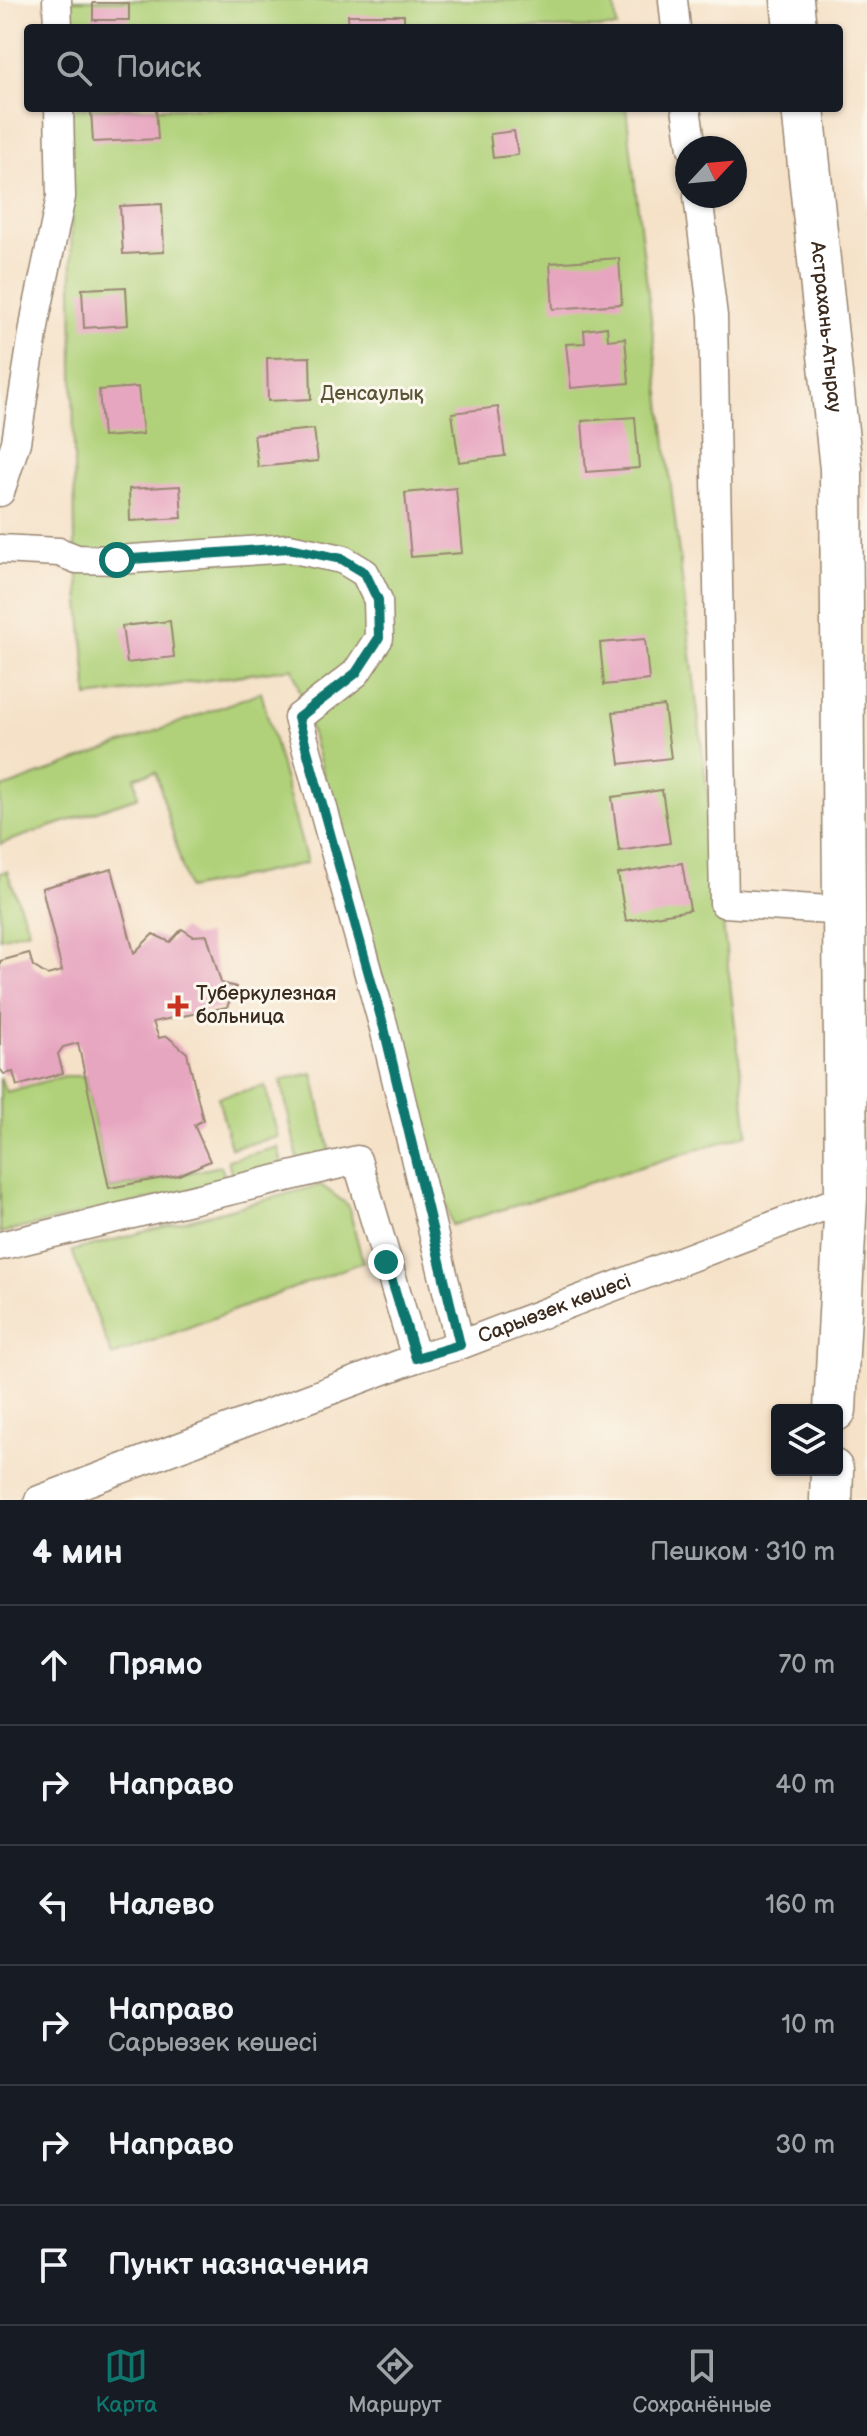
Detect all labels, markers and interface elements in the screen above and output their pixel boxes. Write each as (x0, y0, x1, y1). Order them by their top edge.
search box (24, 24, 843, 112)
icon: search (52, 46, 96, 90)
text: Поиск (116, 50, 202, 86)
north arrow (675, 136, 747, 208)
street label: Астрахань-Атырау (805, 239, 847, 413)
park label: Денсаулық (320, 382, 424, 406)
route start (99, 542, 135, 578)
place label: Туберкулезная больница (196, 982, 336, 1029)
marker: Туберкулезная больница (167, 995, 189, 1017)
route end (368, 1244, 404, 1280)
street label: Сарыөзек көшесі (475, 1269, 634, 1349)
map controls (771, 1404, 843, 1476)
button: layers (771, 1404, 843, 1476)
text: 4 мин (32, 1532, 123, 1573)
text: Пешком · 310 m (650, 1537, 835, 1568)
icon: ahead (32, 1643, 76, 1687)
text: Прямо (108, 1647, 202, 1683)
text: 70 m (778, 1650, 835, 1681)
icon: right (32, 1763, 76, 1807)
text: Направо (108, 1767, 234, 1803)
text: 40 m (775, 1770, 835, 1801)
icon: left (32, 1883, 76, 1927)
text: Налево (108, 1887, 214, 1923)
text: 160 m (765, 1890, 835, 1921)
text: Направо (108, 1992, 234, 2028)
icon: right (32, 2003, 76, 2047)
text: 10 m (781, 2010, 835, 2041)
text: Сарыөзек көшесі (108, 2028, 318, 2059)
icon: right (32, 2123, 76, 2167)
text: Направо (108, 2127, 234, 2163)
text: 30 m (775, 2130, 835, 2161)
icon: arrive (32, 2243, 76, 2287)
text: Пункт назначения (108, 2247, 369, 2283)
tab: Карта (95, 2344, 157, 2419)
tab: Маршрут (348, 2344, 442, 2419)
tab: Сохранённые (633, 2344, 772, 2419)

